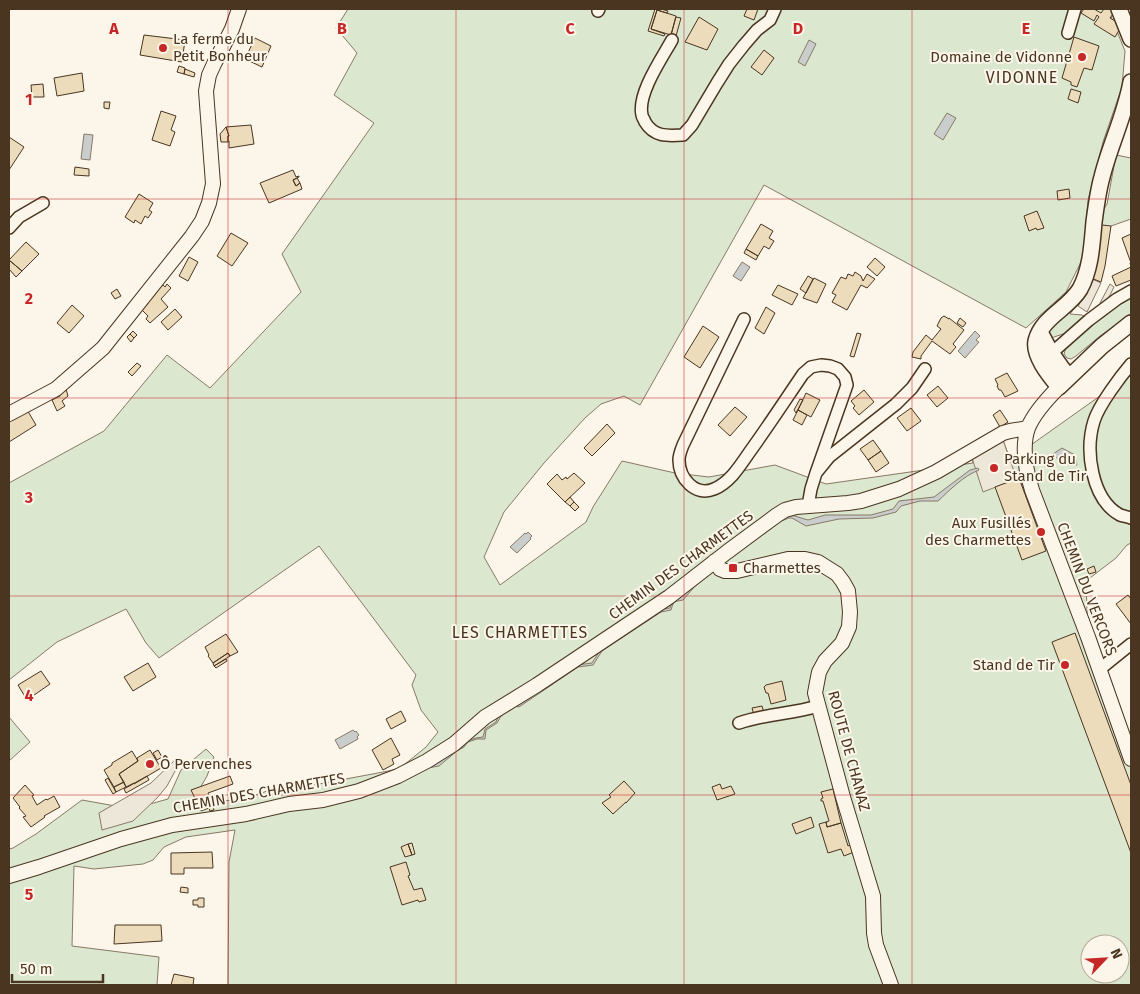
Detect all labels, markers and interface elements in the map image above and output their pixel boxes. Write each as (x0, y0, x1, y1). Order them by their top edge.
text: A (108, 19, 119, 38)
text: B (337, 19, 347, 38)
text: C (565, 19, 575, 38)
text: D (793, 19, 803, 38)
text: E (1022, 19, 1030, 38)
place label: La ferme du Petit Bonheur (173, 30, 267, 65)
marker: La ferme du Petit Bonheur (157, 42, 169, 54)
place label: Domaine de Vidonne (930, 48, 1072, 66)
marker: Domaine de Vidonne (1076, 51, 1088, 63)
district label: VIDONNE (986, 68, 1058, 87)
text: 1 (25, 90, 33, 109)
text: 2 (25, 289, 33, 308)
place label: Parking du Stand de Tir (1004, 450, 1086, 485)
marker: Parking du Stand de Tir (988, 462, 1000, 474)
text: 3 (24, 488, 33, 507)
street label: CHEMIN DES CHARMETTES (605, 507, 757, 623)
place label: Aux Fusillés des Charmettes (925, 514, 1031, 549)
street label: CHEMIN DU VERCORS (1053, 520, 1121, 658)
marker: Aux Fusillés des Charmettes (1035, 526, 1047, 538)
place label: Charmettes (743, 559, 821, 577)
marker: Charmettes (727, 562, 739, 574)
district label: LES CHARMETTES (452, 623, 588, 642)
place label: Stand de Tir (973, 656, 1055, 674)
marker: Stand de Tir (1059, 659, 1071, 671)
text: 4 (24, 686, 34, 705)
street label: ROUTE DE CHANAZ (824, 689, 874, 814)
place label: Ô Pervenches (160, 755, 252, 773)
marker: Ô Pervenches (144, 758, 156, 770)
street label: CHEMIN DES CHARMETTES (172, 769, 346, 817)
text: 5 (25, 885, 34, 904)
north arrow (1080, 934, 1130, 984)
text: N (1107, 946, 1126, 962)
scale bar (12, 952, 104, 984)
text: 50 m (20, 960, 53, 978)

